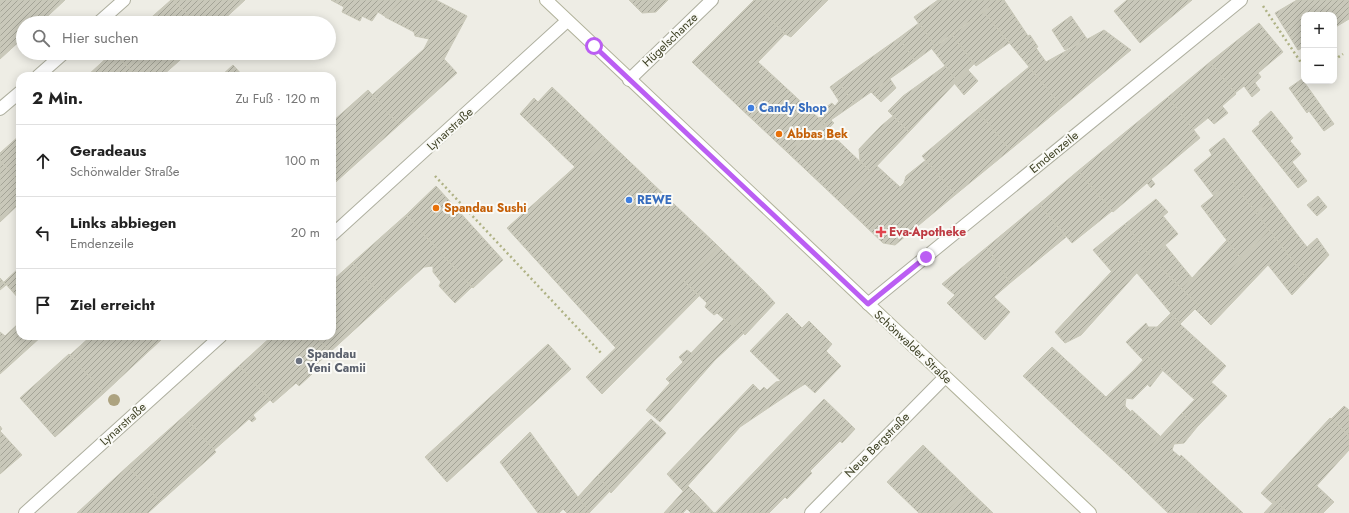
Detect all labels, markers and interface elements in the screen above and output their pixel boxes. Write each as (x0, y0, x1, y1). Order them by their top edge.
street label: Hügelschanze (638, 9, 702, 71)
map controls (1301, 12, 1337, 84)
button: + (1301, 12, 1337, 48)
search box (16, 16, 336, 60)
icon: search (30, 27, 52, 49)
text: Hier suchen (62, 27, 139, 49)
route start (585, 37, 603, 55)
button: − (1301, 48, 1337, 84)
text: 2 Min. (32, 86, 83, 110)
text: Zu Fuß · 120 m (235, 89, 320, 108)
place label: Candy Shop (759, 99, 827, 117)
street label: Lynarstraße (423, 103, 477, 155)
marker: Candy Shop (746, 103, 756, 113)
place label: Abbas Bek (786, 125, 848, 143)
street label: Emdenzeile (1025, 126, 1083, 178)
marker: Abbas Bek (774, 129, 784, 139)
text: Geradeaus (70, 140, 146, 162)
icon: ahead (32, 150, 54, 172)
text: 100 m (285, 151, 320, 170)
text: Schönwalder Straße (70, 162, 180, 181)
place label: REWE (637, 191, 672, 209)
marker: REWE (624, 195, 634, 205)
place label: Spandau Sushi (444, 199, 527, 217)
marker: Spandau Sushi (431, 203, 441, 213)
text: Links abbiegen (70, 212, 176, 234)
icon: left (32, 222, 54, 244)
text: 20 m (291, 223, 320, 242)
place label: Eva-Apotheke (889, 223, 966, 241)
marker: Eva-Apotheke (876, 227, 886, 237)
text: Emdenzeile (70, 234, 134, 253)
route end (917, 248, 935, 266)
icon: arrive (32, 294, 54, 316)
text: Ziel erreicht (70, 294, 155, 316)
street label: Schönwalder Straße (870, 306, 956, 388)
place label: Spandau Yeni Camii (306, 345, 366, 377)
marker: Spandau Yeni Camii (294, 356, 304, 366)
street label: Lynarstraße (96, 398, 150, 450)
street label: Neue Bergstraße (840, 408, 914, 482)

